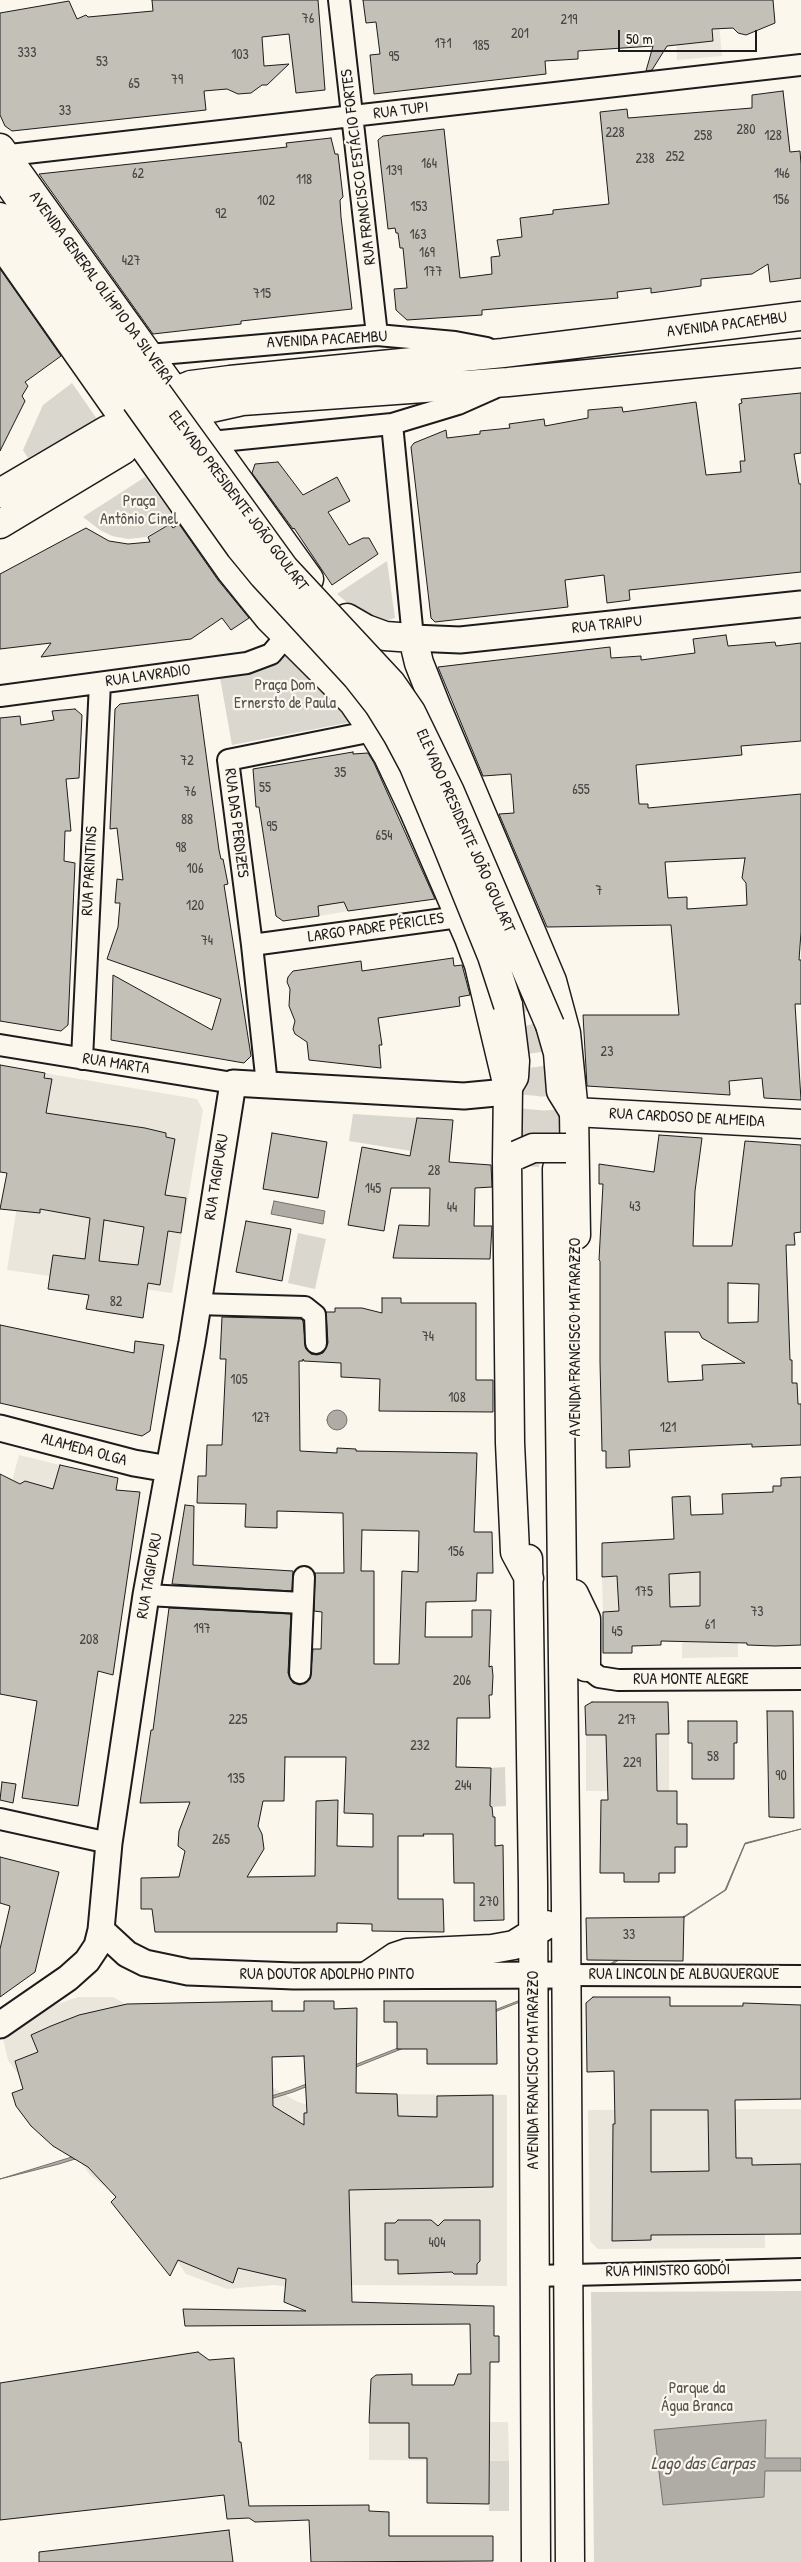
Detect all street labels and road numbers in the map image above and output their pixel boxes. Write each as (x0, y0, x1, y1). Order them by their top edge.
street label: RUA FRANCISCO ESTÁCIO FORTES (337, 68, 381, 266)
street label: RUA TUPI (372, 98, 430, 124)
street label: AVENIDA GENERAL OLÍMPIO DA SILVEIRA (25, 188, 177, 388)
street label: AVENIDA PACAEMBU (666, 308, 788, 342)
street label: AVENIDA PACAEMBU (266, 327, 388, 353)
street label: ELEVADO PRESIDENTE JOÃO GOULART (164, 407, 312, 595)
street label: RUA TRAIPU (571, 612, 643, 638)
street label: RUA LAVRADIO (104, 661, 192, 691)
street label: ELEVADO PRESIDENTE JOÃO GOULART (411, 726, 519, 936)
street label: RUA DAS PERDIZES (220, 767, 252, 879)
street label: RUA PARINTINS (78, 826, 102, 916)
street label: LARGO PADRE PÉRICLES (307, 909, 445, 947)
street label: RUA MARTA (81, 1049, 151, 1079)
street label: RUA CARDOSO DE ALMEIDA (609, 1104, 765, 1132)
street label: RUA TAGIPURU (201, 1133, 233, 1221)
street label: AVENIDA FRANCISCO MATARAZZO (566, 1238, 586, 1436)
street label: ALAMEDA OLGA (39, 1429, 129, 1471)
street label: RUA TAGIPURU (133, 1532, 167, 1620)
street label: RUA MONTE ALEGRE (633, 1670, 749, 1690)
street label: RUA DOUTOR ADOLPHO PINTO (240, 1965, 414, 1985)
street label: RUA LINCOLN DE ALBUQUERQUE (589, 1965, 779, 1985)
street label: AVENIDA FRANCISCO MATARAZZO (524, 1971, 544, 2169)
street label: RUA MINISTRO GODÓI (606, 2260, 730, 2282)

